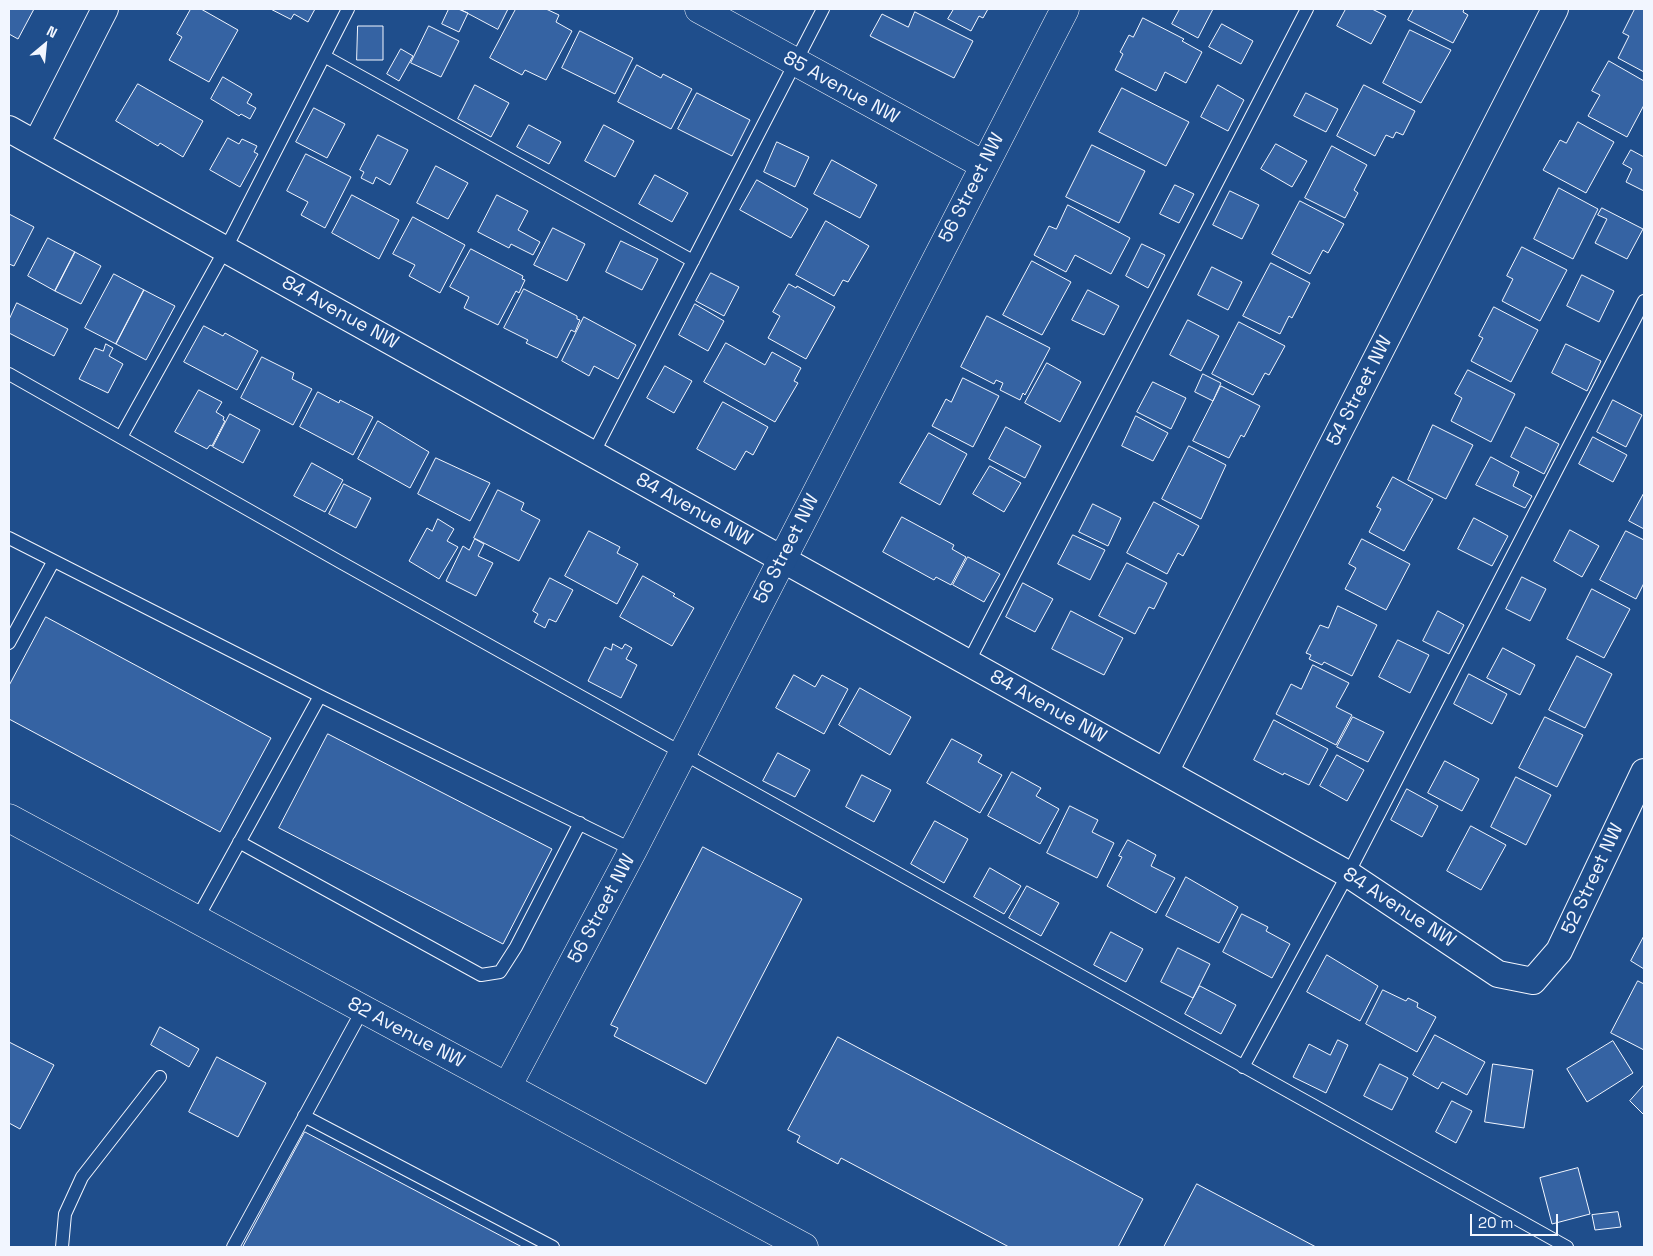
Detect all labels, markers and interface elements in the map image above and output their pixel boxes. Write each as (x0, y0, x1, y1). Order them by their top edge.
north arrow (20, 20, 70, 70)
text: N (44, 22, 60, 42)
street label: 85 Avenue NW (779, 47, 903, 129)
street label: 56 Street NW (935, 129, 1009, 247)
street label: 84 Avenue NW (278, 272, 402, 354)
street label: 54 Street NW (1323, 332, 1397, 450)
street label: 84 Avenue NW (632, 469, 756, 551)
street label: 56 Street NW (750, 490, 824, 608)
street label: 84 Avenue NW (986, 666, 1110, 748)
street label: 52 Street NW (1557, 820, 1629, 938)
street label: 56 Street NW (564, 851, 640, 967)
street label: 84 Avenue NW (1338, 863, 1460, 953)
street label: 82 Avenue NW (344, 993, 468, 1073)
scale bar (1473, 1204, 1560, 1236)
text: 20 m (1478, 1213, 1513, 1232)

